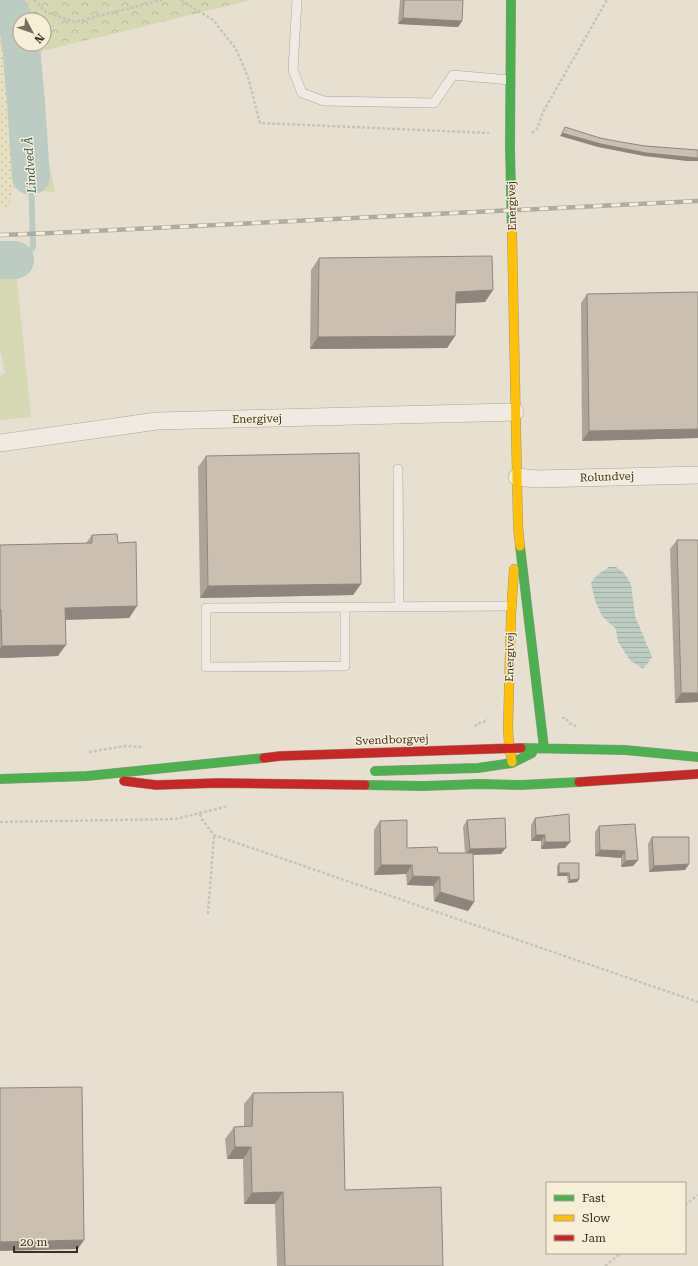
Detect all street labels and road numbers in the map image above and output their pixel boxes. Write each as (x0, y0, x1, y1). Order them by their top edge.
street label: Energivej (505, 181, 519, 231)
street label: Energivej (232, 412, 282, 426)
street label: Rolundvej (580, 470, 634, 484)
street label: Energivej (503, 632, 517, 682)
street label: Svendborgvej (355, 732, 429, 748)

